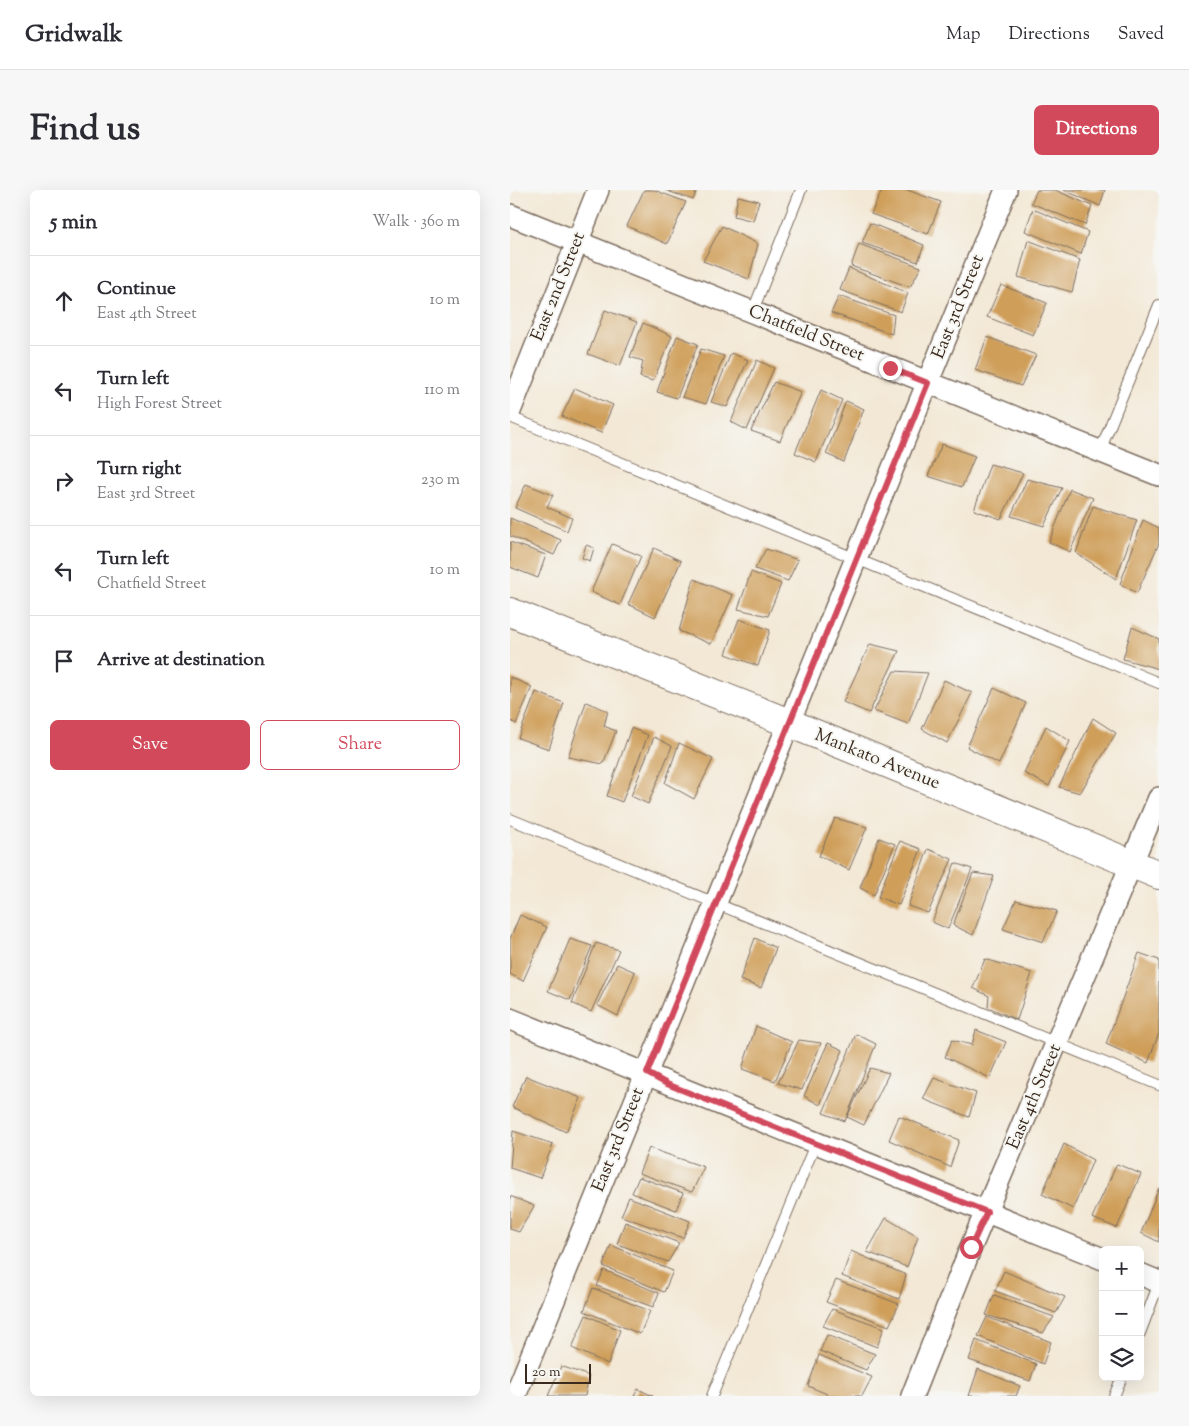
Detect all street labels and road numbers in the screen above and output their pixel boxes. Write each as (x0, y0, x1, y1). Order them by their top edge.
street label: East 2nd Street (525, 229, 593, 345)
street label: East 3rd Street (926, 251, 992, 363)
street label: Chatfield Street (744, 299, 868, 369)
street label: Mankato Avenue (810, 723, 944, 797)
street label: East 4th Street (1001, 1040, 1069, 1154)
street label: East 3rd Street (586, 1084, 652, 1196)

